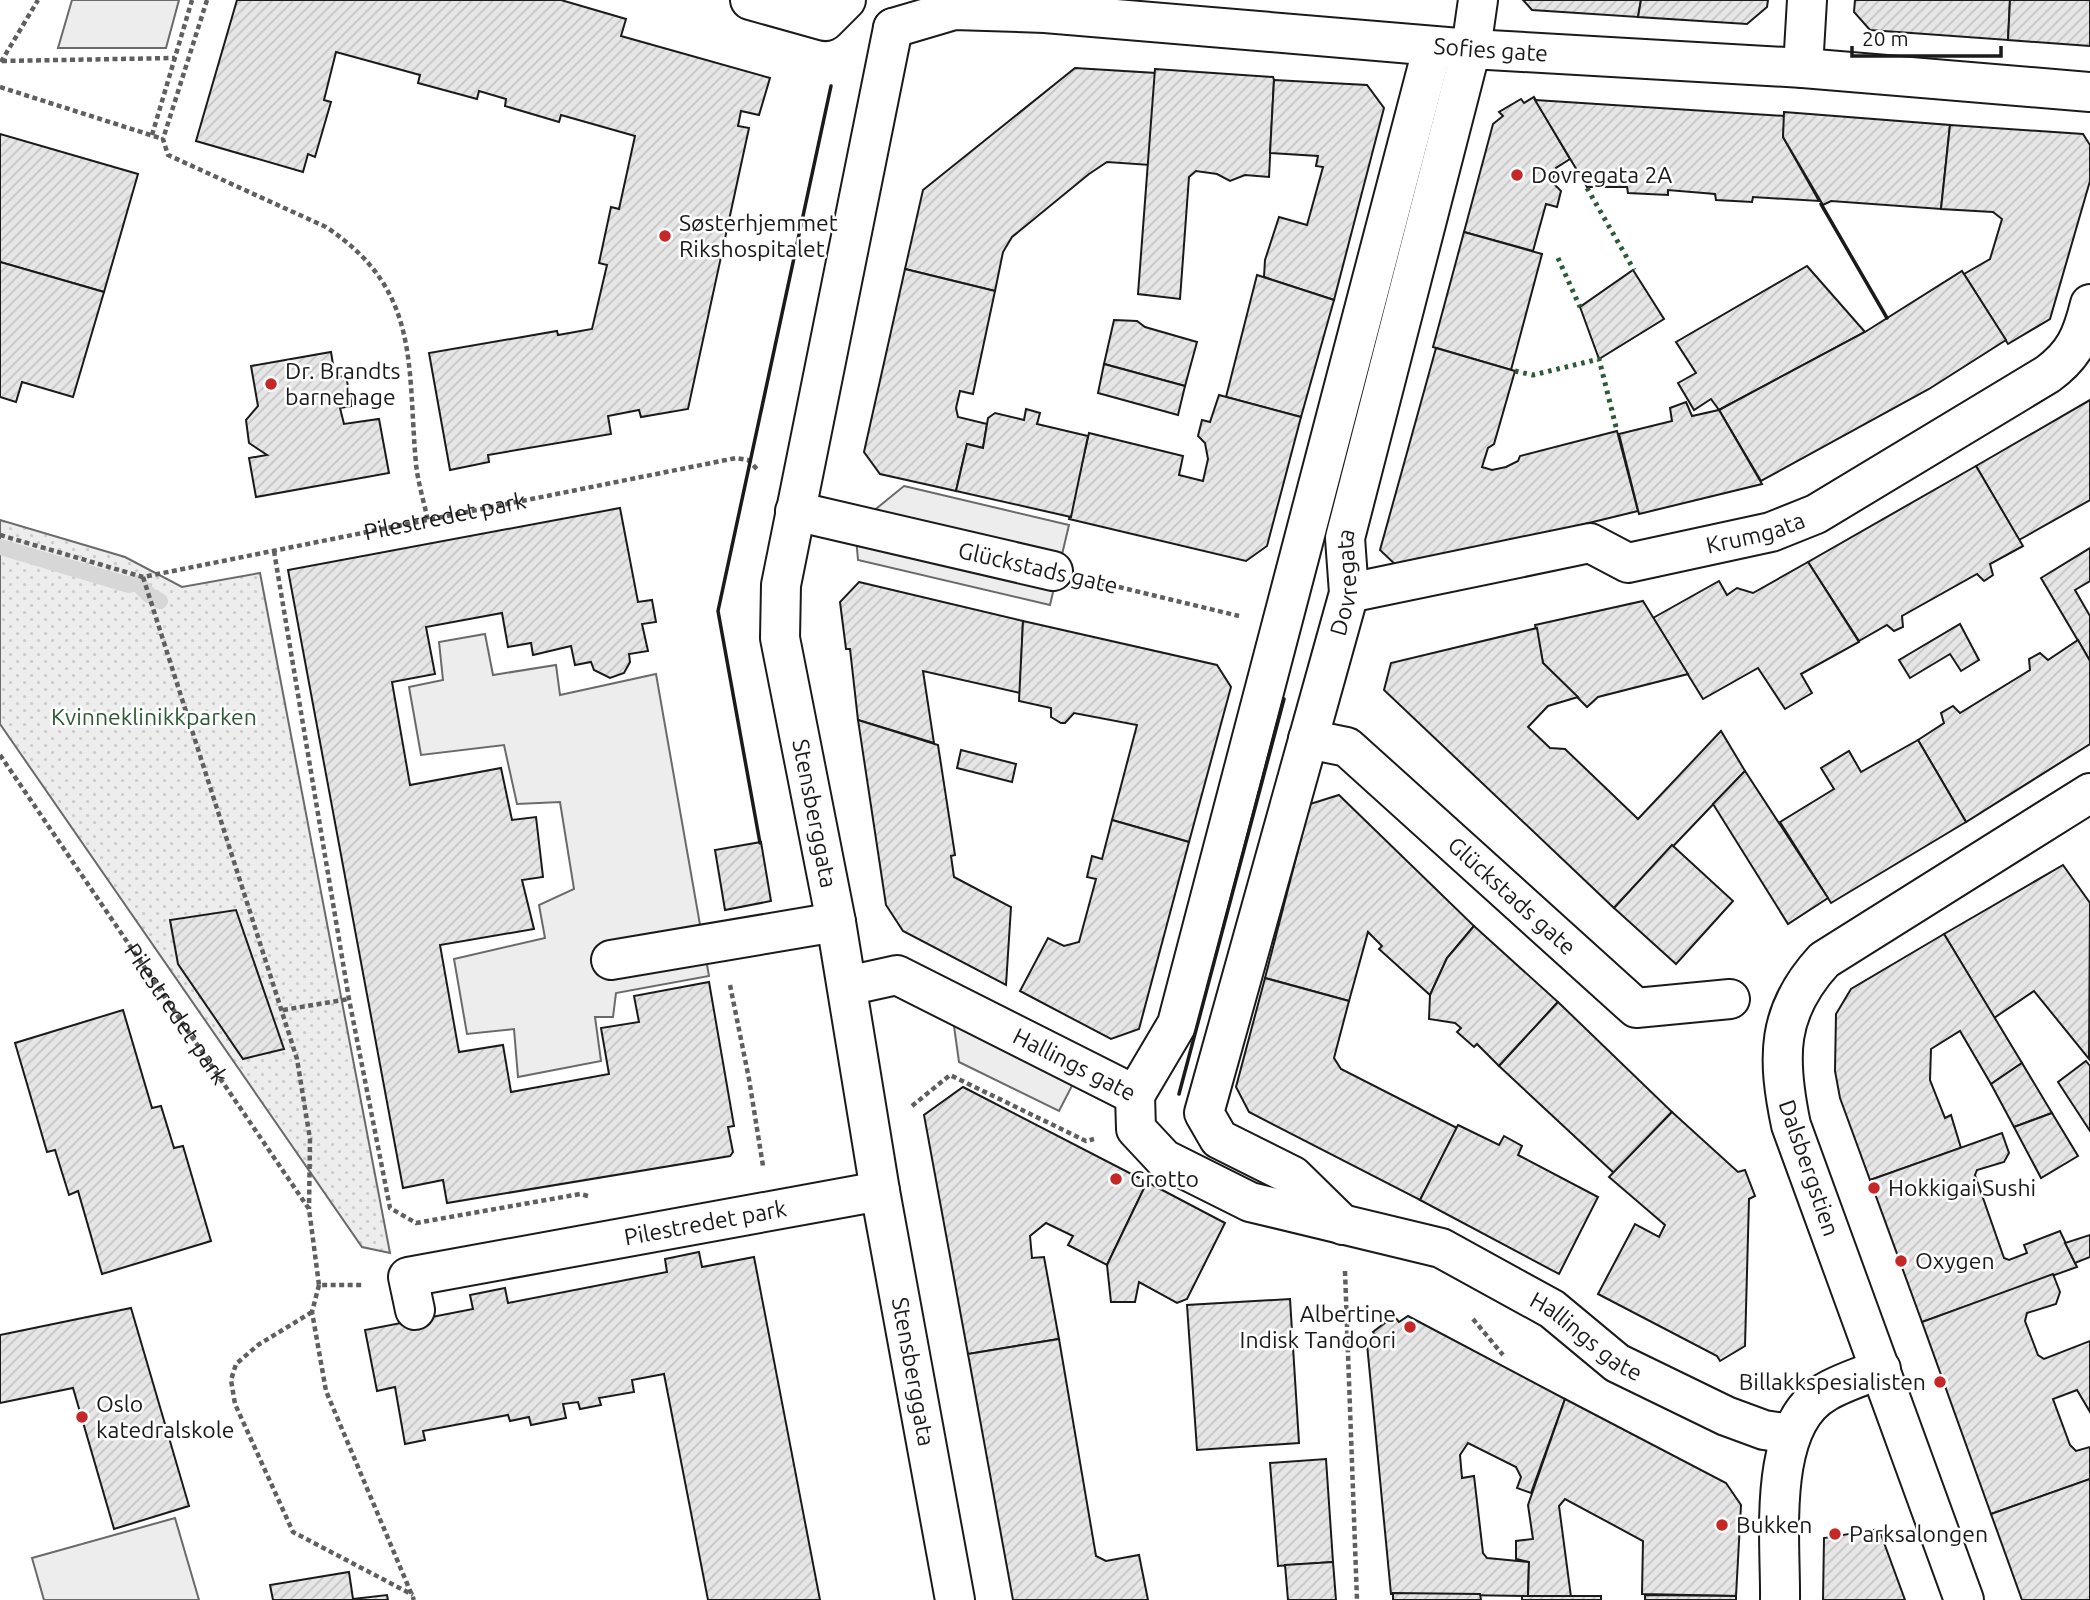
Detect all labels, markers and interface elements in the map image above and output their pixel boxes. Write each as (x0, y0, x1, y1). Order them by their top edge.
scale bar (1852, 14, 2001, 58)
text: 20 m (1862, 26, 1909, 50)
street label: Sofies gate (1433, 33, 1549, 65)
place label: Dovregata 2A (1531, 162, 1672, 187)
marker: Dovregata 2A (1509, 167, 1525, 183)
place label: Søsterhjemmet Rikshospitalet (679, 210, 838, 261)
marker: Søsterhjemmet Rikshospitalet (657, 228, 673, 244)
place label: Dr. Brandts barnehage (285, 358, 401, 409)
marker: Dr. Brandts barnehage (263, 376, 279, 392)
street label: Pilestredet park (362, 487, 528, 544)
street label: Krumgata (1704, 507, 1808, 558)
street label: Dovregata (1325, 526, 1361, 638)
street label: Glückstads gate (956, 537, 1120, 598)
park label: Kvinneklinikkparken (51, 704, 257, 729)
street label: Stensberggata (788, 737, 842, 890)
street label: Glückstads gate (1443, 832, 1581, 959)
street label: Pilestredet park (120, 938, 233, 1089)
street label: Hallings gate (1009, 1023, 1140, 1105)
street label: Dalsbergstien (1774, 1096, 1845, 1239)
place label: Grotto (1130, 1166, 1199, 1191)
marker: Grotto (1108, 1171, 1124, 1187)
place label: Hokkigai Sushi (1888, 1175, 2036, 1200)
marker: Hokkigai Sushi (1866, 1180, 1882, 1196)
street label: Pilestredet park (622, 1195, 789, 1249)
place label: Oxygen (1915, 1248, 1995, 1273)
marker: Oxygen (1893, 1253, 1909, 1269)
street label: Hallings gate (1526, 1287, 1646, 1385)
street label: Stensberggata (888, 1295, 940, 1448)
place label: Albertine Indisk Tandoori (1240, 1301, 1396, 1352)
marker: Albertine Indisk Tandoori (1402, 1319, 1418, 1335)
place label: Billakkspesialisten (1739, 1369, 1926, 1394)
marker: Billakkspesialisten (1932, 1374, 1948, 1390)
place label: Oslo katedralskole (96, 1391, 234, 1442)
marker: Oslo katedralskole (74, 1409, 90, 1425)
place label: Bukken (1736, 1512, 1812, 1537)
marker: Bukken (1714, 1517, 1730, 1533)
place label: Parksalongen (1849, 1521, 1988, 1546)
marker: Parksalongen (1827, 1526, 1843, 1542)

